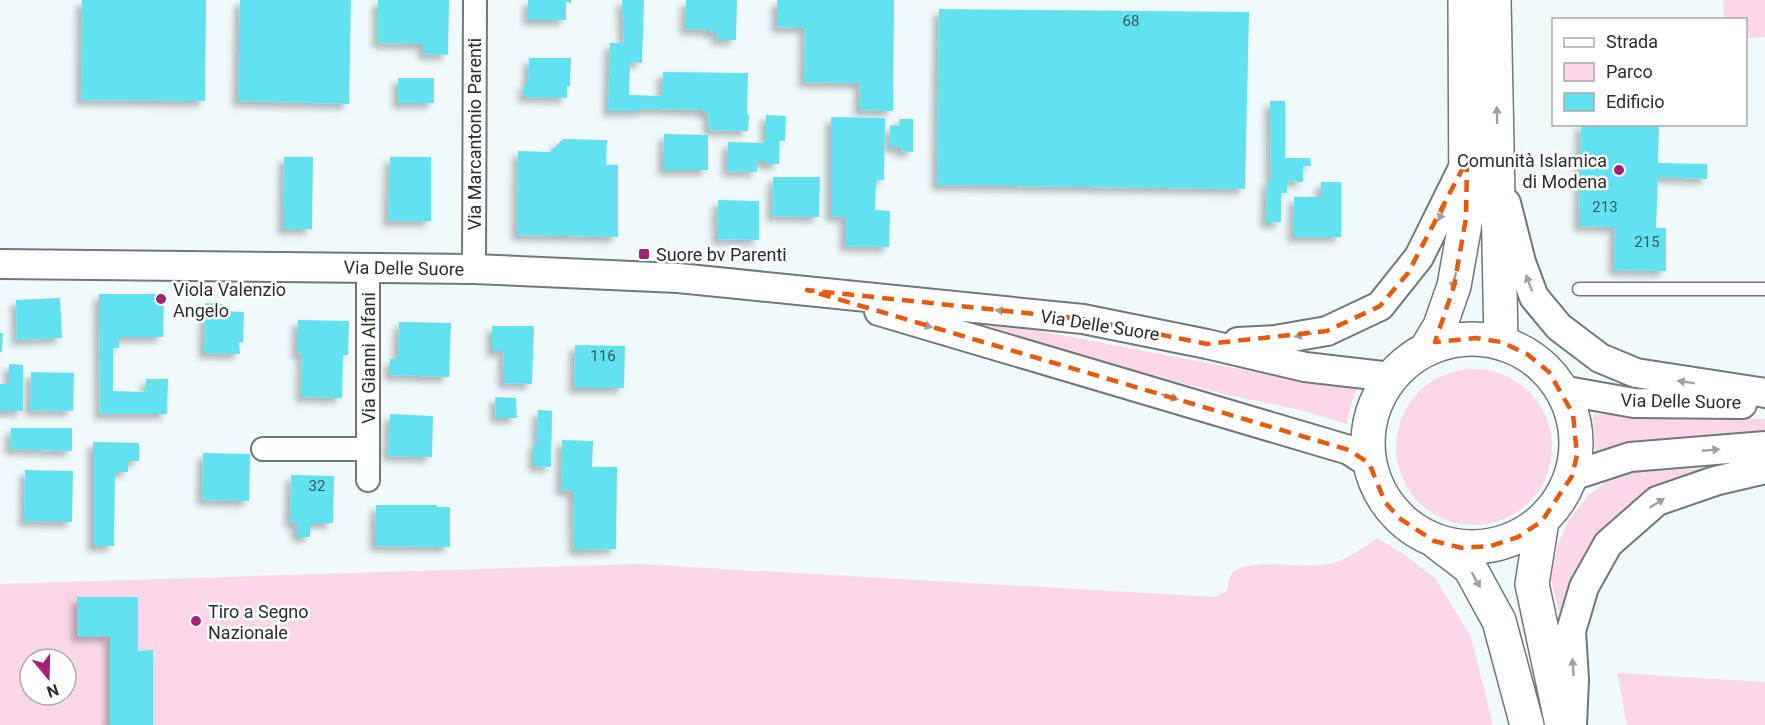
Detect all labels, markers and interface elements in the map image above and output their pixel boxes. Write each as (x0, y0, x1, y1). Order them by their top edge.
house number: 68 (1123, 12, 1139, 30)
legend (1552, 18, 1747, 126)
text: Strada (1606, 31, 1658, 52)
street label: Via Marcantonio Parenti (464, 38, 485, 230)
text: Parco (1606, 61, 1653, 82)
text: Edificio (1606, 91, 1665, 112)
one-way arrow (1492, 106, 1501, 125)
place label: Comunità Islamica di Modena (1457, 150, 1607, 192)
marker: Comunità Islamica di Modena (1612, 163, 1626, 177)
house number: 213 (1592, 198, 1618, 216)
one-way arrow (1437, 205, 1446, 222)
house number: 215 (1634, 233, 1660, 251)
place label: Suore bv Parenti (656, 244, 787, 265)
marker: Suore bv Parenti (637, 247, 651, 261)
street label: Via Delle Suore (344, 256, 464, 280)
one-way arrow (1449, 271, 1459, 290)
one-way arrow (1524, 274, 1533, 292)
place label: Viola Valenzio Angelo (173, 279, 286, 321)
marker: Viola Valenzio Angelo (154, 292, 168, 306)
street label: Via Gianni Alfani (358, 292, 379, 424)
street label: Via Delle Suore (1039, 305, 1161, 345)
one-way arrow (994, 306, 1013, 316)
one-way arrow (915, 321, 933, 330)
one-way arrow (1293, 331, 1312, 340)
house number: 116 (590, 347, 616, 365)
one-way arrow (1677, 377, 1696, 386)
street label: Via Delle Suore (1621, 389, 1741, 413)
one-way arrow (1161, 393, 1179, 402)
one-way arrow (1702, 445, 1721, 455)
house number: 32 (309, 477, 325, 495)
one-way arrow (1649, 498, 1665, 509)
one-way arrow (1471, 572, 1482, 588)
place label: Tiro a Segno Nazionale (208, 601, 309, 643)
marker: Tiro a Segno Nazionale (189, 614, 203, 628)
north arrow (18, 647, 78, 707)
one-way arrow (1568, 657, 1578, 676)
text: N (44, 680, 61, 702)

